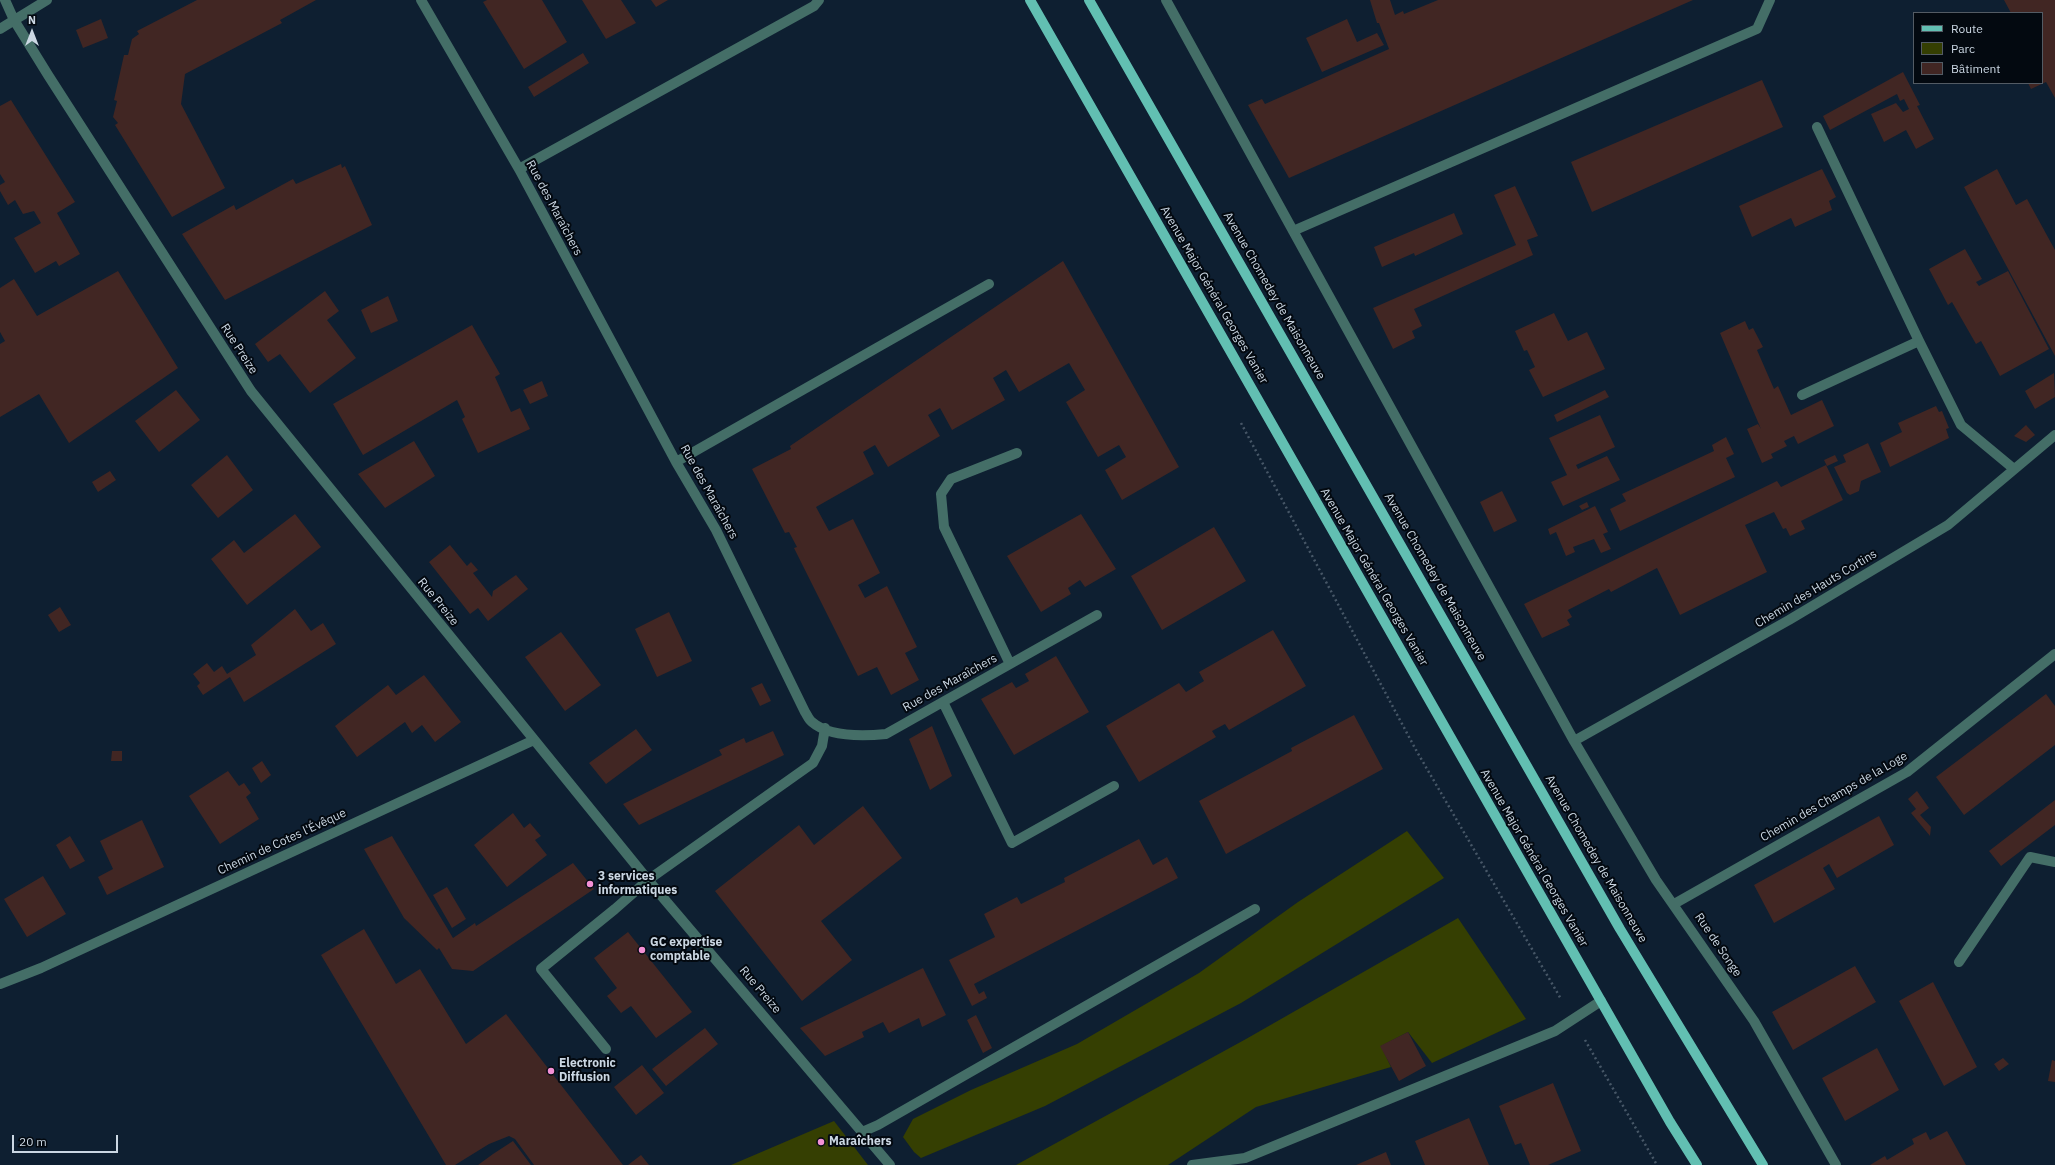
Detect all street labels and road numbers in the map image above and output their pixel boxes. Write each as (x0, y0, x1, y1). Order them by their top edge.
street label: Rue des Maraîchers (523, 158, 585, 258)
street label: Avenue Major Général Georges Vanier (1157, 204, 1271, 386)
street label: Avenue Chomedey de Maisonneuve (1220, 210, 1328, 382)
street label: Rue Preize (217, 321, 261, 377)
street label: Rue des Maraîchers (677, 442, 741, 542)
street label: Avenue Major Général Georges Vanier (1317, 486, 1431, 668)
street label: Avenue Chomedey de Maisonneuve (1381, 491, 1489, 663)
street label: Chemin des Hauts Cortins (1753, 547, 1879, 631)
street label: Rue Preize (414, 575, 462, 629)
street label: Rue des Maraîchers (900, 651, 1000, 715)
street label: Chemin des Champs de la Loge (1758, 749, 1910, 845)
street label: Avenue Major Général Georges Vanier (1477, 767, 1591, 949)
street label: Avenue Chomedey de Maisonneuve (1542, 773, 1650, 945)
street label: Chemin de Cotes l'Évêque (216, 806, 348, 878)
street label: Rue de Songe (1691, 910, 1745, 980)
street label: Rue Preize (736, 964, 784, 1016)

